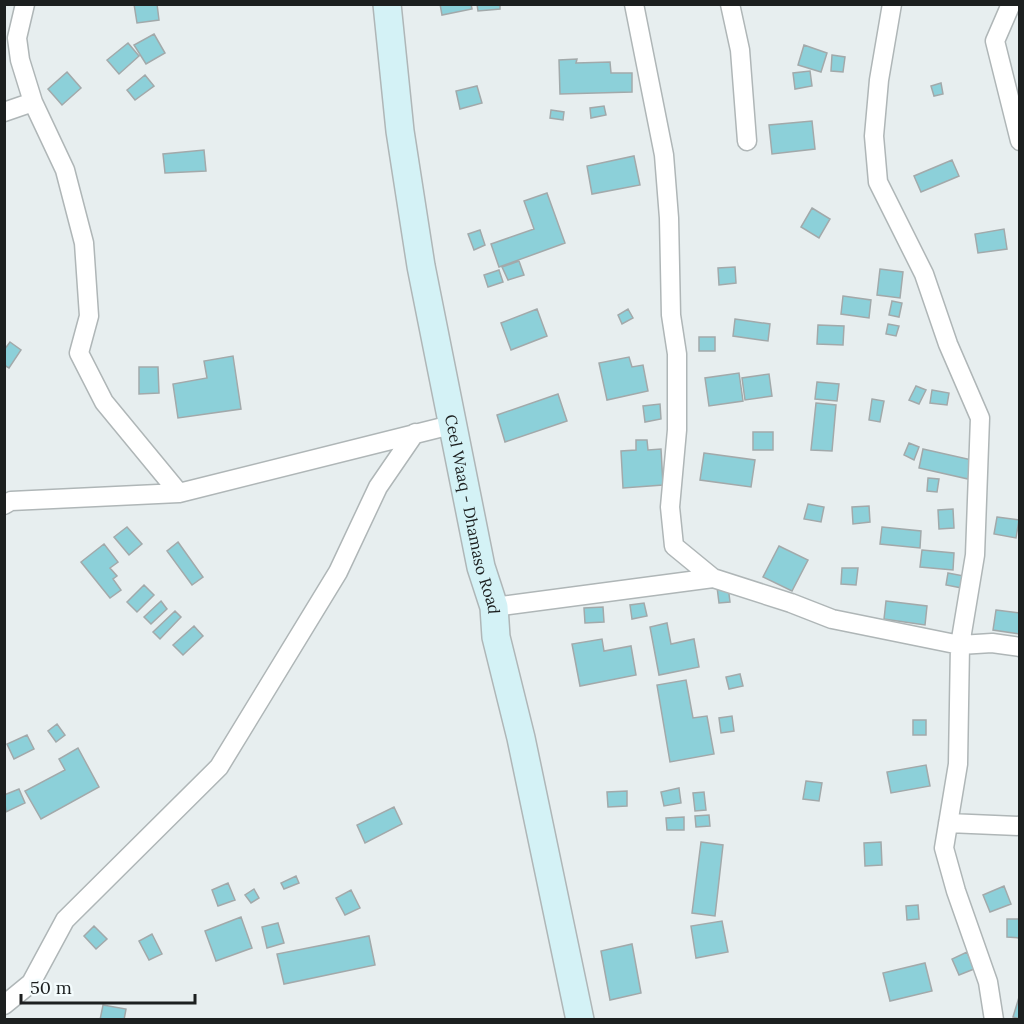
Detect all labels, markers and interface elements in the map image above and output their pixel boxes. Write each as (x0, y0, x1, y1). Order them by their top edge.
street label: Ceel Waaq - Dhamaso Road (441, 413, 504, 615)
scale bar (21, 967, 195, 1005)
text: 50 m (30, 976, 72, 999)

